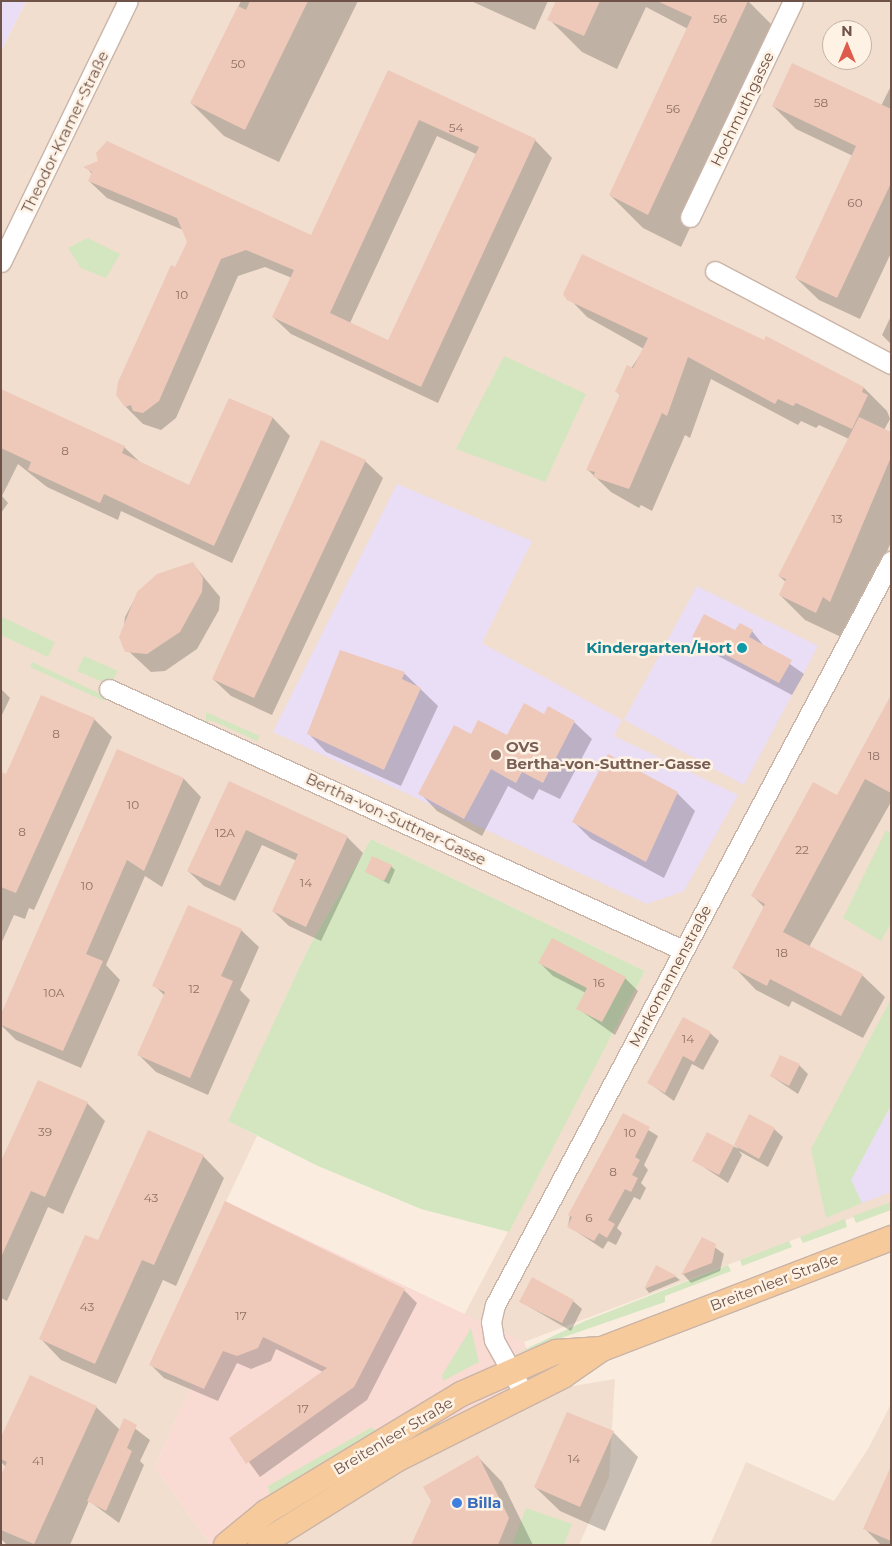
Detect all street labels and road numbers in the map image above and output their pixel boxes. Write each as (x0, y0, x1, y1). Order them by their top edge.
street label: Theodor-Kramer-Straße (18, 48, 112, 216)
street label: Hochmuthgasse (706, 49, 778, 169)
street label: Bertha-von-Suttner-Gasse (303, 769, 489, 869)
street label: Markomannenstraße (625, 902, 715, 1050)
street label: Breitenleer Straße (707, 1249, 841, 1315)
street label: Breitenleer Straße (330, 1393, 456, 1479)

